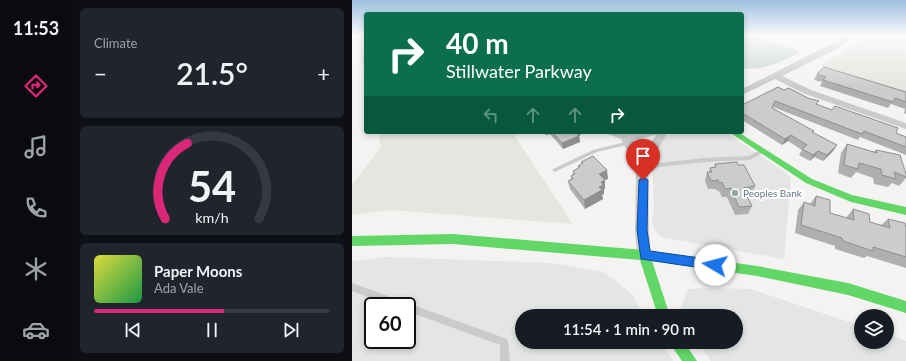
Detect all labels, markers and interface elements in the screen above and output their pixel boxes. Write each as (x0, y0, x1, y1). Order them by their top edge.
text: 11:53 (13, 17, 59, 39)
text: 40 m (446, 26, 509, 60)
icon: right (380, 28, 432, 80)
text: Climate (94, 35, 137, 51)
text: 21.5° (176, 55, 248, 91)
text: − (94, 60, 107, 87)
text: + (317, 60, 330, 87)
text: Stillwater Parkway (446, 60, 592, 82)
icon: directions (22, 72, 50, 100)
icon: left (480, 104, 502, 126)
icon: ahead (522, 104, 544, 126)
icon: ahead (564, 104, 586, 126)
icon: right (606, 104, 628, 126)
icon: music (22, 133, 50, 161)
pin (626, 139, 660, 180)
icon: arrive (632, 145, 654, 167)
text: 54 (188, 160, 236, 210)
place label: Peoples Bank (743, 187, 803, 199)
marker: Peoples Bank (730, 188, 740, 198)
icon: phone (22, 194, 50, 222)
text: km/h (195, 208, 229, 225)
position arrow (694, 244, 736, 286)
icon: climate (22, 255, 50, 283)
text: Paper Moons (154, 262, 242, 280)
text: Ada Vale (154, 280, 204, 296)
speed limit sign: 60 (364, 297, 416, 349)
map controls (854, 309, 894, 349)
button: layers (854, 309, 894, 349)
icon: car (22, 316, 50, 344)
icon: previous (122, 319, 144, 341)
icon: pause (201, 319, 223, 341)
icon: next (280, 319, 302, 341)
text: 11:54 · 1 min · 90 m (563, 320, 695, 338)

